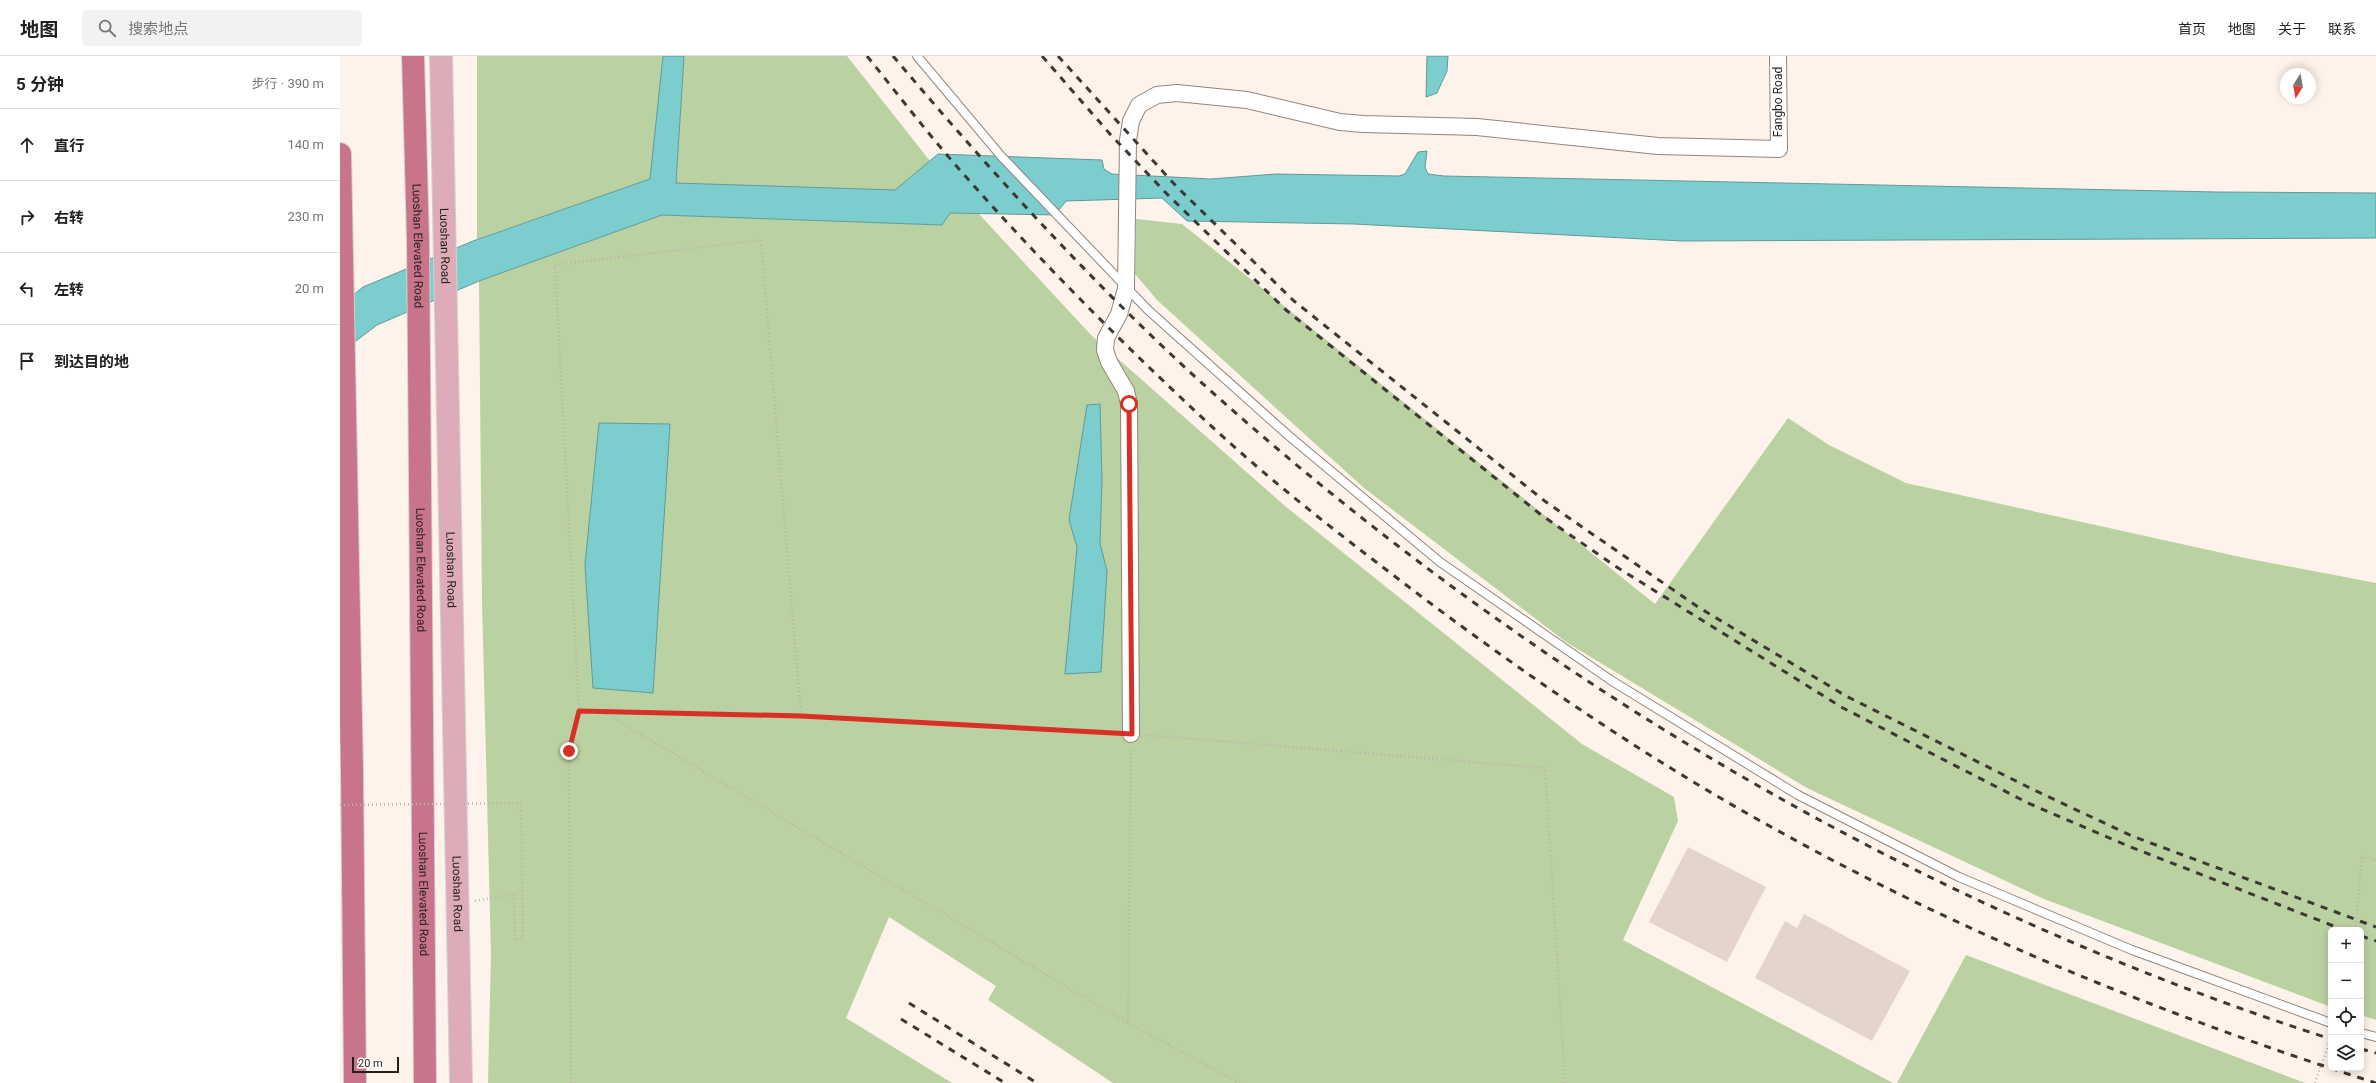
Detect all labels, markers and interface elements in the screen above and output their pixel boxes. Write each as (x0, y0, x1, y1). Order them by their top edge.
search box (82, 10, 362, 46)
icon: search (96, 17, 118, 39)
text: 地图 (20, 18, 58, 41)
text: 搜索地点 (128, 20, 188, 38)
text: 首页 (2178, 21, 2206, 37)
text: 地图 (2228, 21, 2256, 37)
text: 关于 (2278, 21, 2306, 37)
text: 联系 (2328, 21, 2356, 37)
street label: Fangbo Road (1771, 67, 1785, 137)
north arrow (2280, 68, 2316, 104)
text: 5 分钟 (16, 74, 64, 94)
text: 步行 · 390 m (252, 76, 324, 91)
icon: ahead (16, 134, 38, 156)
text: 直行 (54, 137, 84, 155)
text: 140 m (287, 137, 324, 152)
street label: Luoshan Elevated Road (409, 183, 426, 308)
icon: right (16, 206, 38, 228)
street label: Luoshan Road (437, 208, 452, 284)
text: 右转 (54, 209, 84, 227)
text: 230 m (287, 209, 324, 224)
icon: left (16, 278, 38, 300)
text: 左转 (54, 281, 84, 299)
text: 20 m (295, 281, 324, 296)
icon: arrive (16, 350, 38, 372)
text: 到达目的地 (54, 353, 129, 371)
route start (1120, 395, 1138, 413)
street label: Luoshan Elevated Road (413, 508, 428, 632)
street label: Luoshan Road (443, 532, 459, 608)
route end (560, 742, 578, 760)
street label: Luoshan Elevated Road (416, 832, 431, 956)
street label: Luoshan Road (450, 856, 465, 932)
map controls (2328, 927, 2364, 1071)
button: + (2328, 927, 2364, 963)
button: − (2328, 963, 2364, 999)
button: locate (2328, 999, 2364, 1035)
button: layers (2328, 1035, 2364, 1071)
scale bar (352, 1055, 399, 1074)
text: 20 m (358, 1057, 383, 1070)

